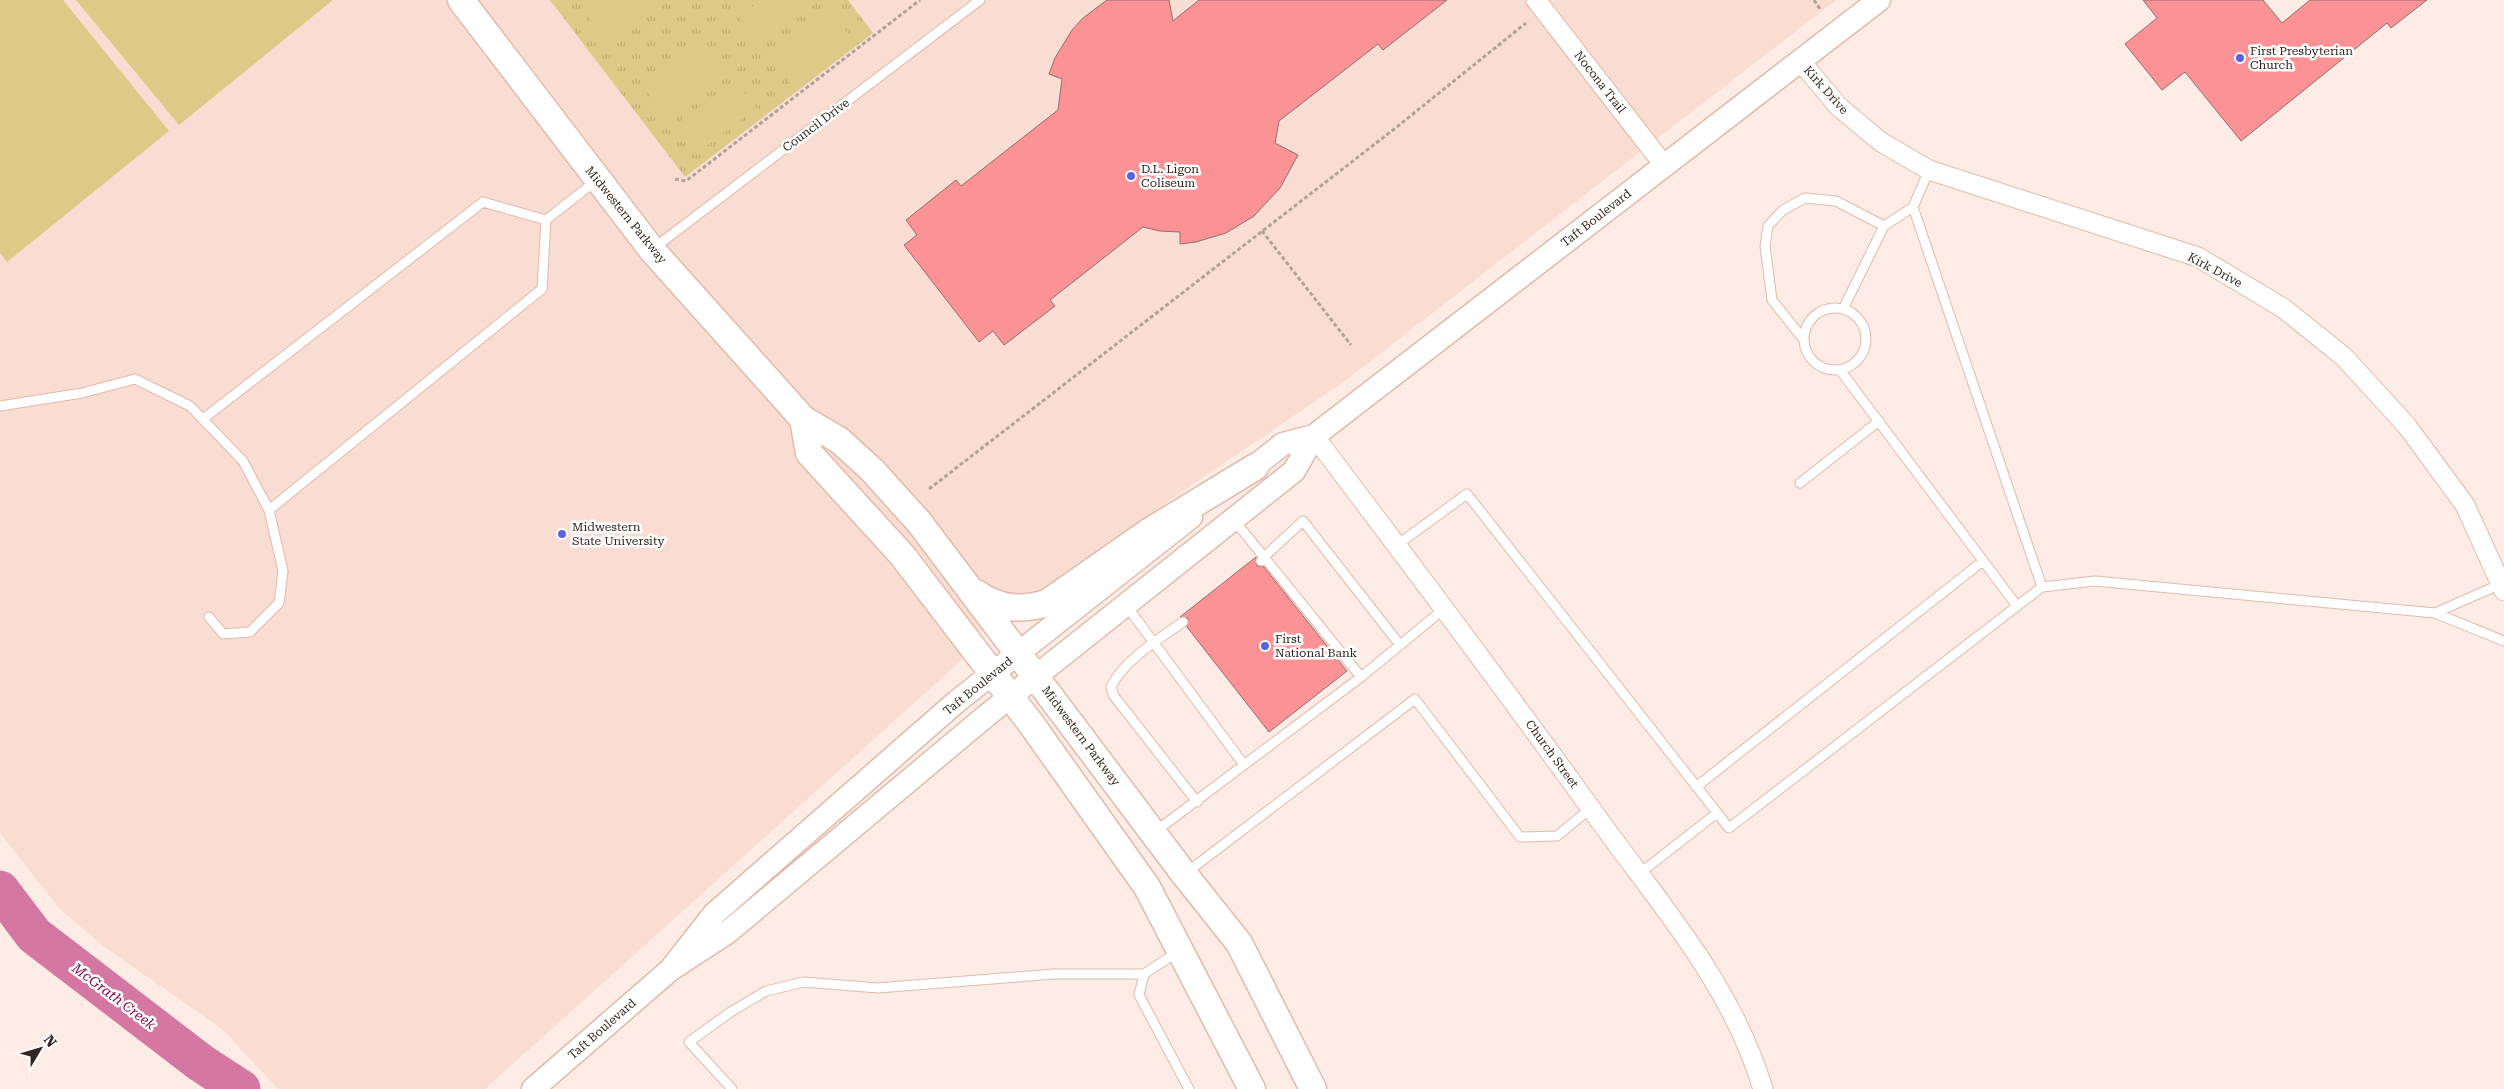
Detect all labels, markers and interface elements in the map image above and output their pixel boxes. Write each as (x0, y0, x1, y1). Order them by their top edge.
place label: First Presbyterian Church (2250, 44, 2353, 72)
street label: Nocona Trail (1571, 48, 1629, 116)
marker: First Presbyterian Church (2234, 52, 2246, 64)
street label: Kirk Drive (1801, 63, 1851, 117)
street label: Council Drive (780, 95, 852, 155)
place label: D.L. Ligon Coliseum (1141, 162, 1199, 190)
street label: Midwestern Parkway (583, 164, 670, 267)
marker: D.L. Ligon Coliseum (1125, 170, 1137, 182)
street label: Taft Boulevard (1558, 186, 1634, 250)
street label: Kirk Drive (2185, 250, 2245, 290)
place label: Midwestern State University (572, 520, 666, 548)
marker: Midwestern State University (556, 528, 568, 540)
place label: First National Bank (1275, 632, 1357, 660)
marker: First National Bank (1259, 640, 1271, 652)
street label: Taft Boulevard (941, 654, 1016, 718)
street label: Midwestern Parkway (1039, 683, 1124, 789)
street label: Church Street (1523, 717, 1582, 791)
water label: McGrath Creek (68, 959, 159, 1033)
street label: Taft Boulevard (565, 996, 639, 1062)
north arrow (15, 1024, 65, 1074)
text: N (41, 1032, 60, 1050)

